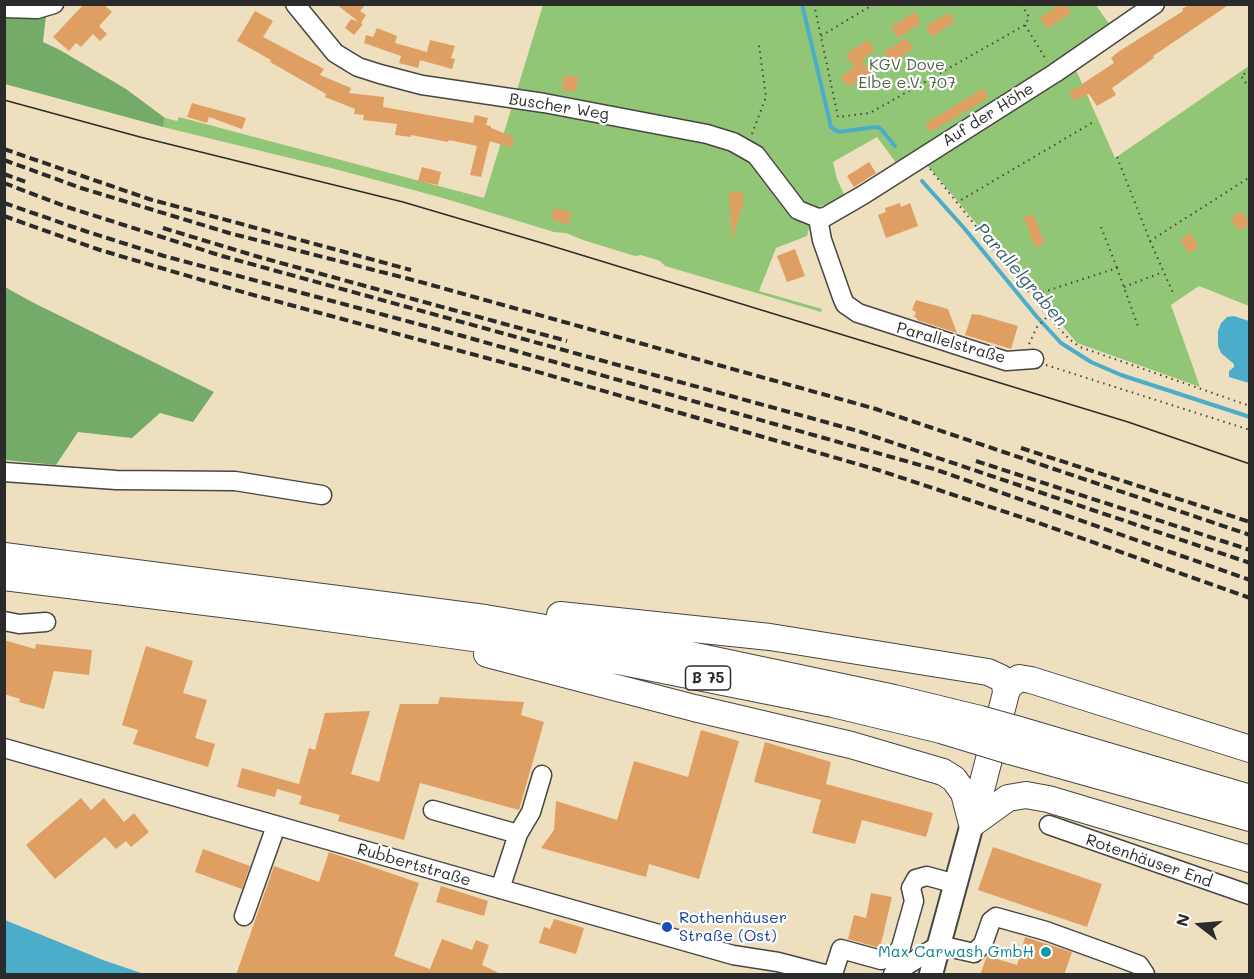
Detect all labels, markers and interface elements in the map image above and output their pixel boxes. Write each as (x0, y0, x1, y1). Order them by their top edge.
park label: KGV Dove Elbe e.V. 707 (858, 55, 956, 93)
street label: Auf der Höhe (939, 79, 1037, 151)
street label: Buscher Weg (508, 90, 610, 124)
water label: Parallelgraben (970, 219, 1072, 331)
street label: Parallelstraße (894, 318, 1008, 368)
road number: B 75 (686, 666, 730, 690)
street label: Rotenhäuser End (1083, 830, 1215, 892)
street label: Rubbertstraße (355, 840, 473, 890)
north arrow (1170, 895, 1230, 955)
place label: Rothenhäuser Straße (Ost) (679, 908, 787, 946)
text: N (1170, 911, 1194, 929)
marker: Rothenhäuser Straße (Ost) (660, 920, 674, 934)
place label: Max Carwash GmbH (878, 942, 1034, 962)
marker: Max Carwash GmbH (1039, 945, 1053, 959)

